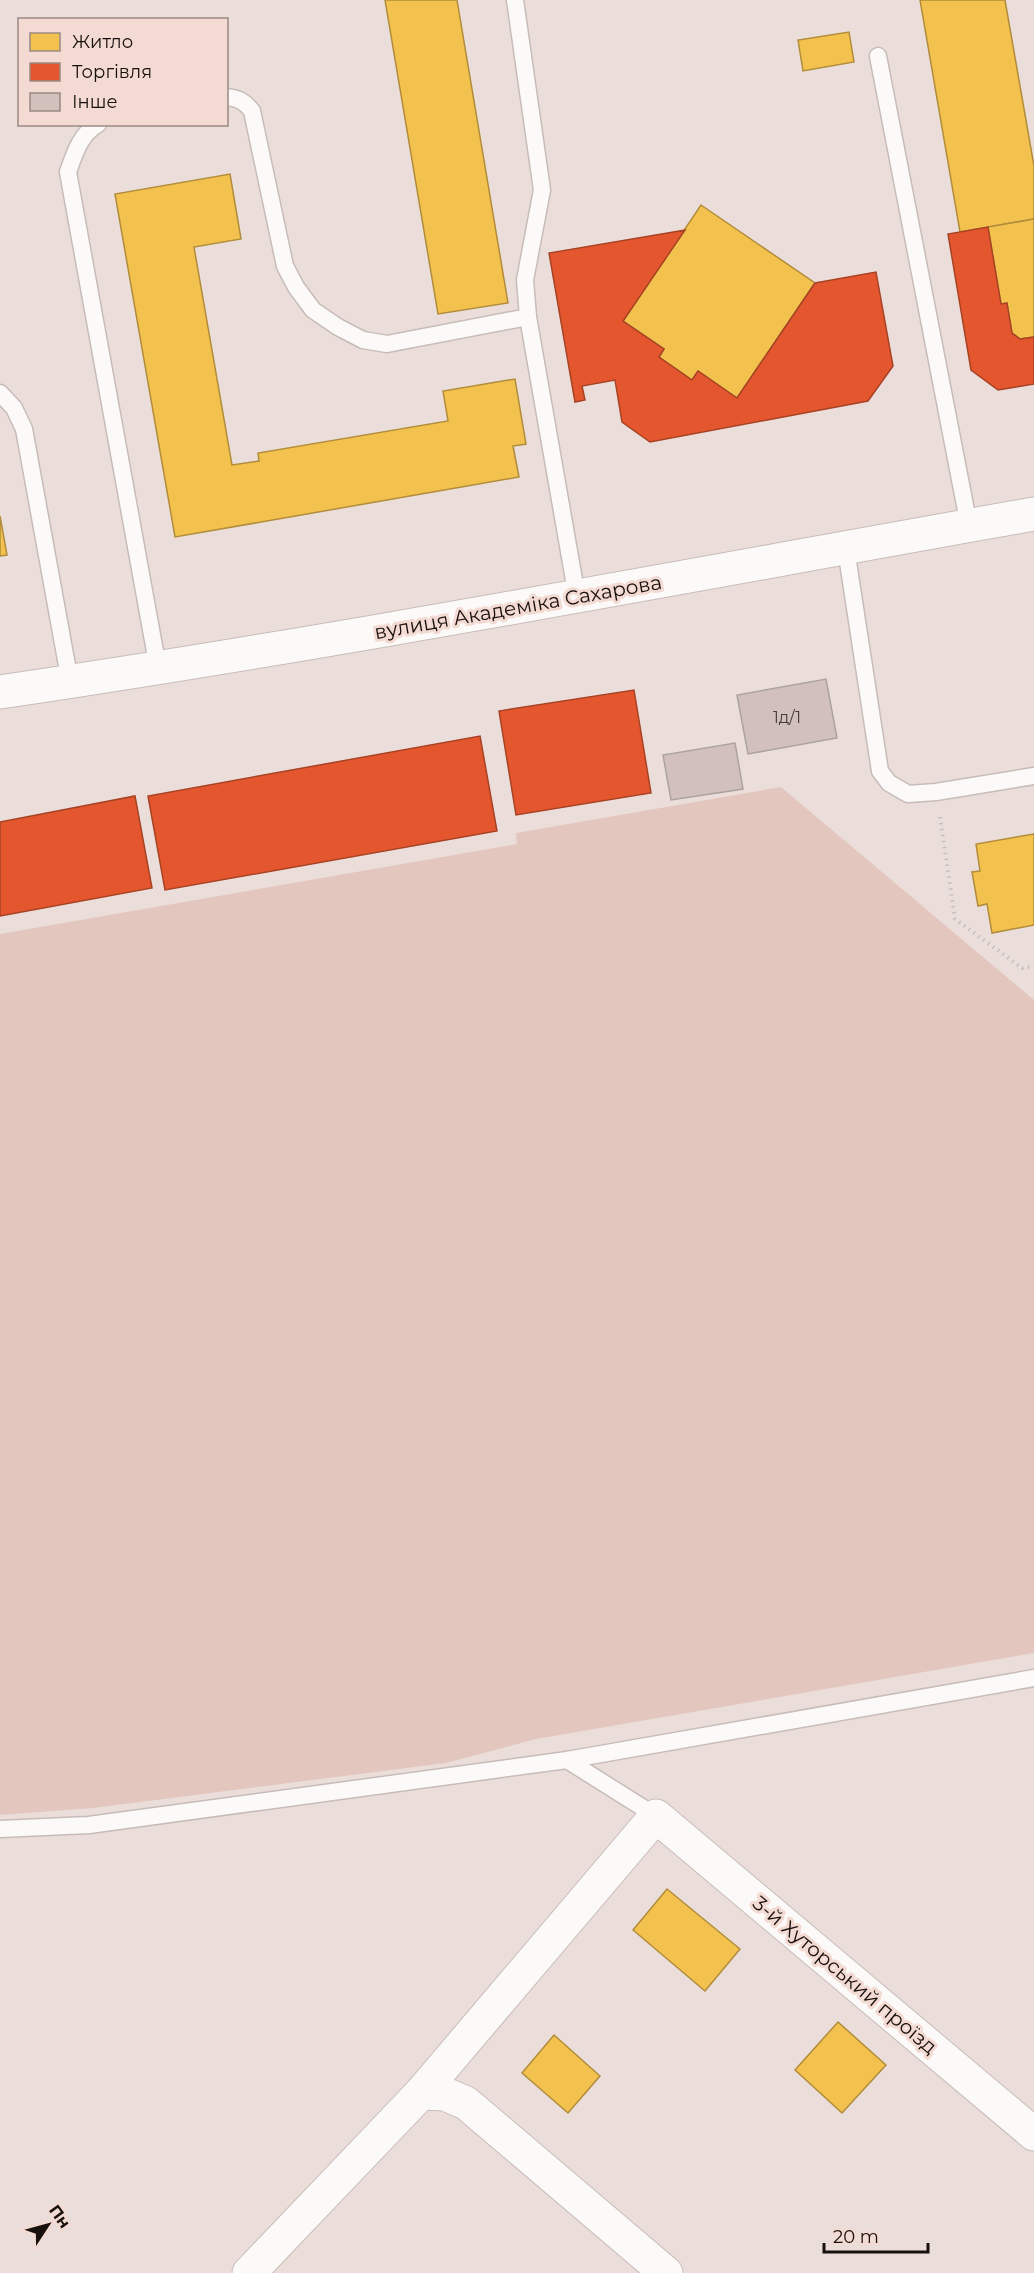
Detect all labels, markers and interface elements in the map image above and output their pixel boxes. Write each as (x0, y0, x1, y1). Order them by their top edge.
legend (18, 18, 228, 126)
text: Житло (72, 31, 133, 53)
text: Торгівля (72, 61, 152, 83)
text: Інше (72, 91, 118, 113)
street label: вулиця Академіка Сахарова (372, 570, 664, 644)
house number: 1д/1 (773, 708, 801, 727)
street label: 3-й Хуторський проїзд (748, 1891, 942, 2059)
north arrow (18, 2195, 78, 2255)
text: Пн (45, 2201, 75, 2232)
scale bar (824, 2216, 928, 2254)
text: 20 m (833, 2226, 879, 2248)

